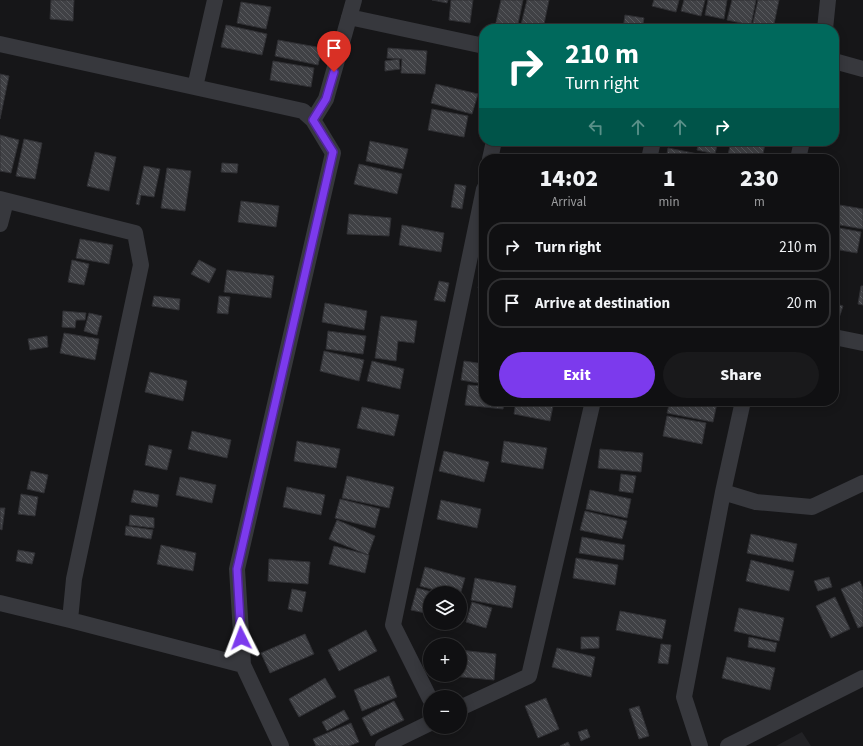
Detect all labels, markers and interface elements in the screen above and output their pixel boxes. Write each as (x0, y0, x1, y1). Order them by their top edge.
pin (317, 31, 351, 72)
text: 210 m (565, 34, 639, 74)
icon: arrive (323, 37, 345, 59)
icon: right (499, 40, 551, 92)
text: Turn right (565, 71, 639, 96)
icon: left (585, 116, 607, 138)
icon: ahead (627, 116, 649, 138)
icon: ahead (669, 116, 691, 138)
icon: right (711, 116, 733, 138)
text: 14:02 (539, 161, 598, 196)
text: 1 (663, 161, 676, 196)
text: 230 (740, 161, 779, 196)
text: Arrival (551, 193, 586, 211)
text: min (659, 193, 680, 211)
text: m (754, 193, 765, 211)
icon: right (501, 236, 523, 258)
text: Turn right (535, 237, 601, 258)
text: 210 m (779, 237, 817, 258)
icon: arrive (501, 292, 523, 314)
text: Arrive at destination (535, 293, 670, 314)
text: 20 m (787, 293, 817, 314)
button: Exit (499, 352, 655, 398)
button: Share (663, 352, 819, 398)
map controls (423, 586, 467, 734)
button: layers (423, 586, 467, 630)
position arrow (220, 617, 262, 659)
button: + (423, 638, 467, 682)
button: − (423, 690, 467, 734)

